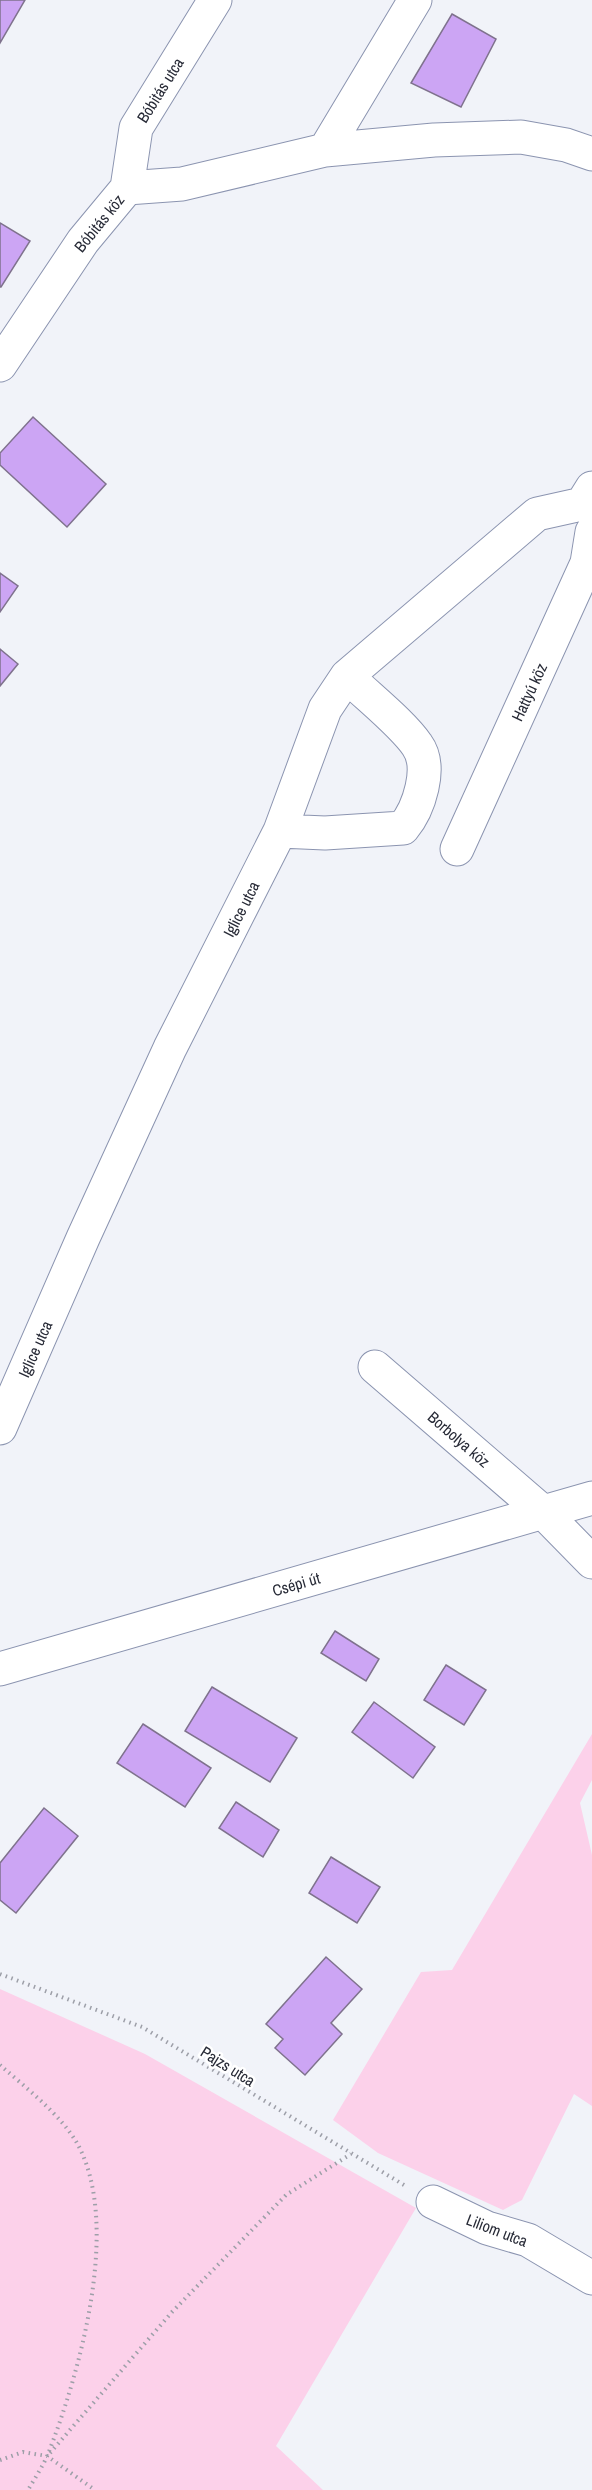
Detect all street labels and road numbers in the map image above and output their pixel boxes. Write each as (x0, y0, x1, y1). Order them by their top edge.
street label: Bóbitás utca (131, 53, 189, 127)
street label: Bóbitás köz (69, 189, 129, 257)
street label: Hattyú köz (506, 659, 552, 725)
street label: Iglice utca (218, 877, 265, 941)
street label: Iglice utca (13, 1317, 57, 1381)
street label: Borbolya köz (423, 1406, 495, 1472)
street label: Csépi út (269, 1567, 323, 1601)
street label: Pajzs utca (197, 2041, 260, 2092)
street label: Liliom utca (463, 2208, 532, 2252)

